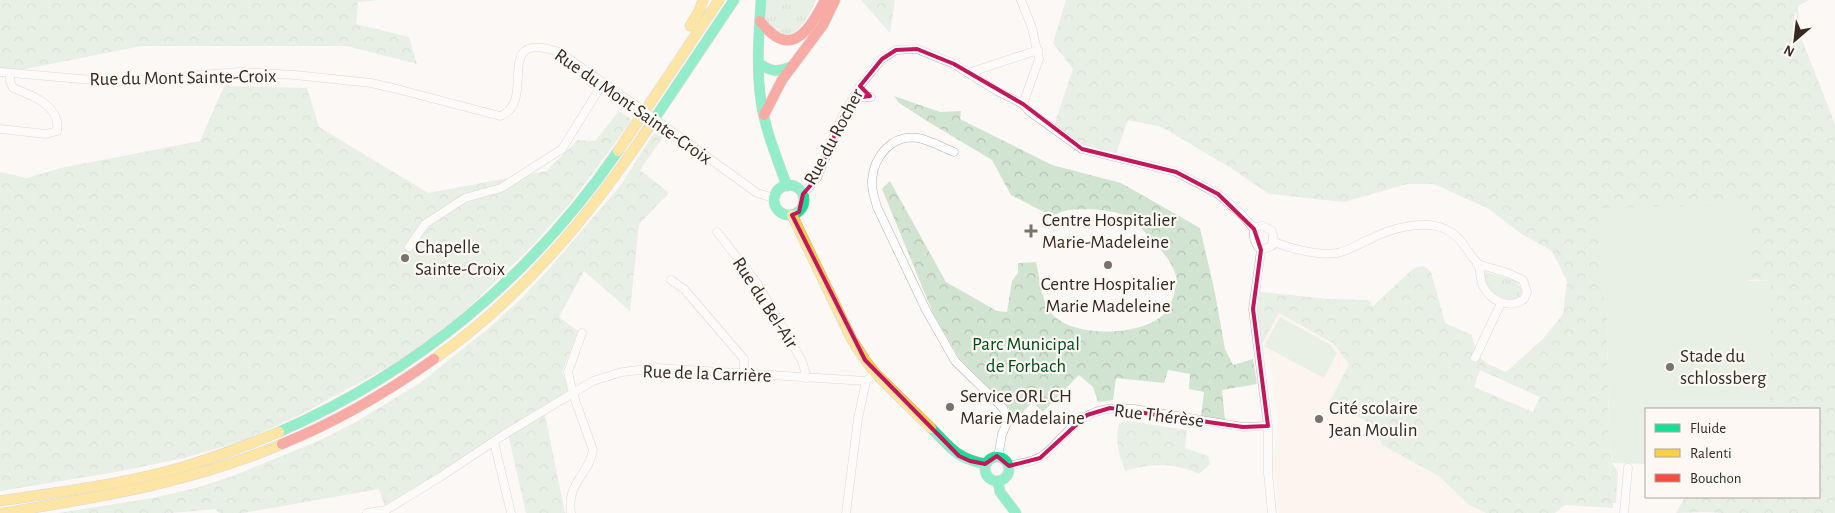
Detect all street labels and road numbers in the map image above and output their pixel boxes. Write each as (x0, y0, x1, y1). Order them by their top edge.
street label: Rue du Mont Sainte-Croix (551, 46, 715, 168)
street label: Rue du Mont Sainte-Croix (89, 67, 277, 89)
street label: Rue du Rocher (801, 86, 867, 188)
street label: Rue du Bel-Air (729, 254, 801, 352)
street label: Rue de la Carrière (642, 362, 772, 386)
street label: Rue Thérèse (1113, 401, 1205, 431)

